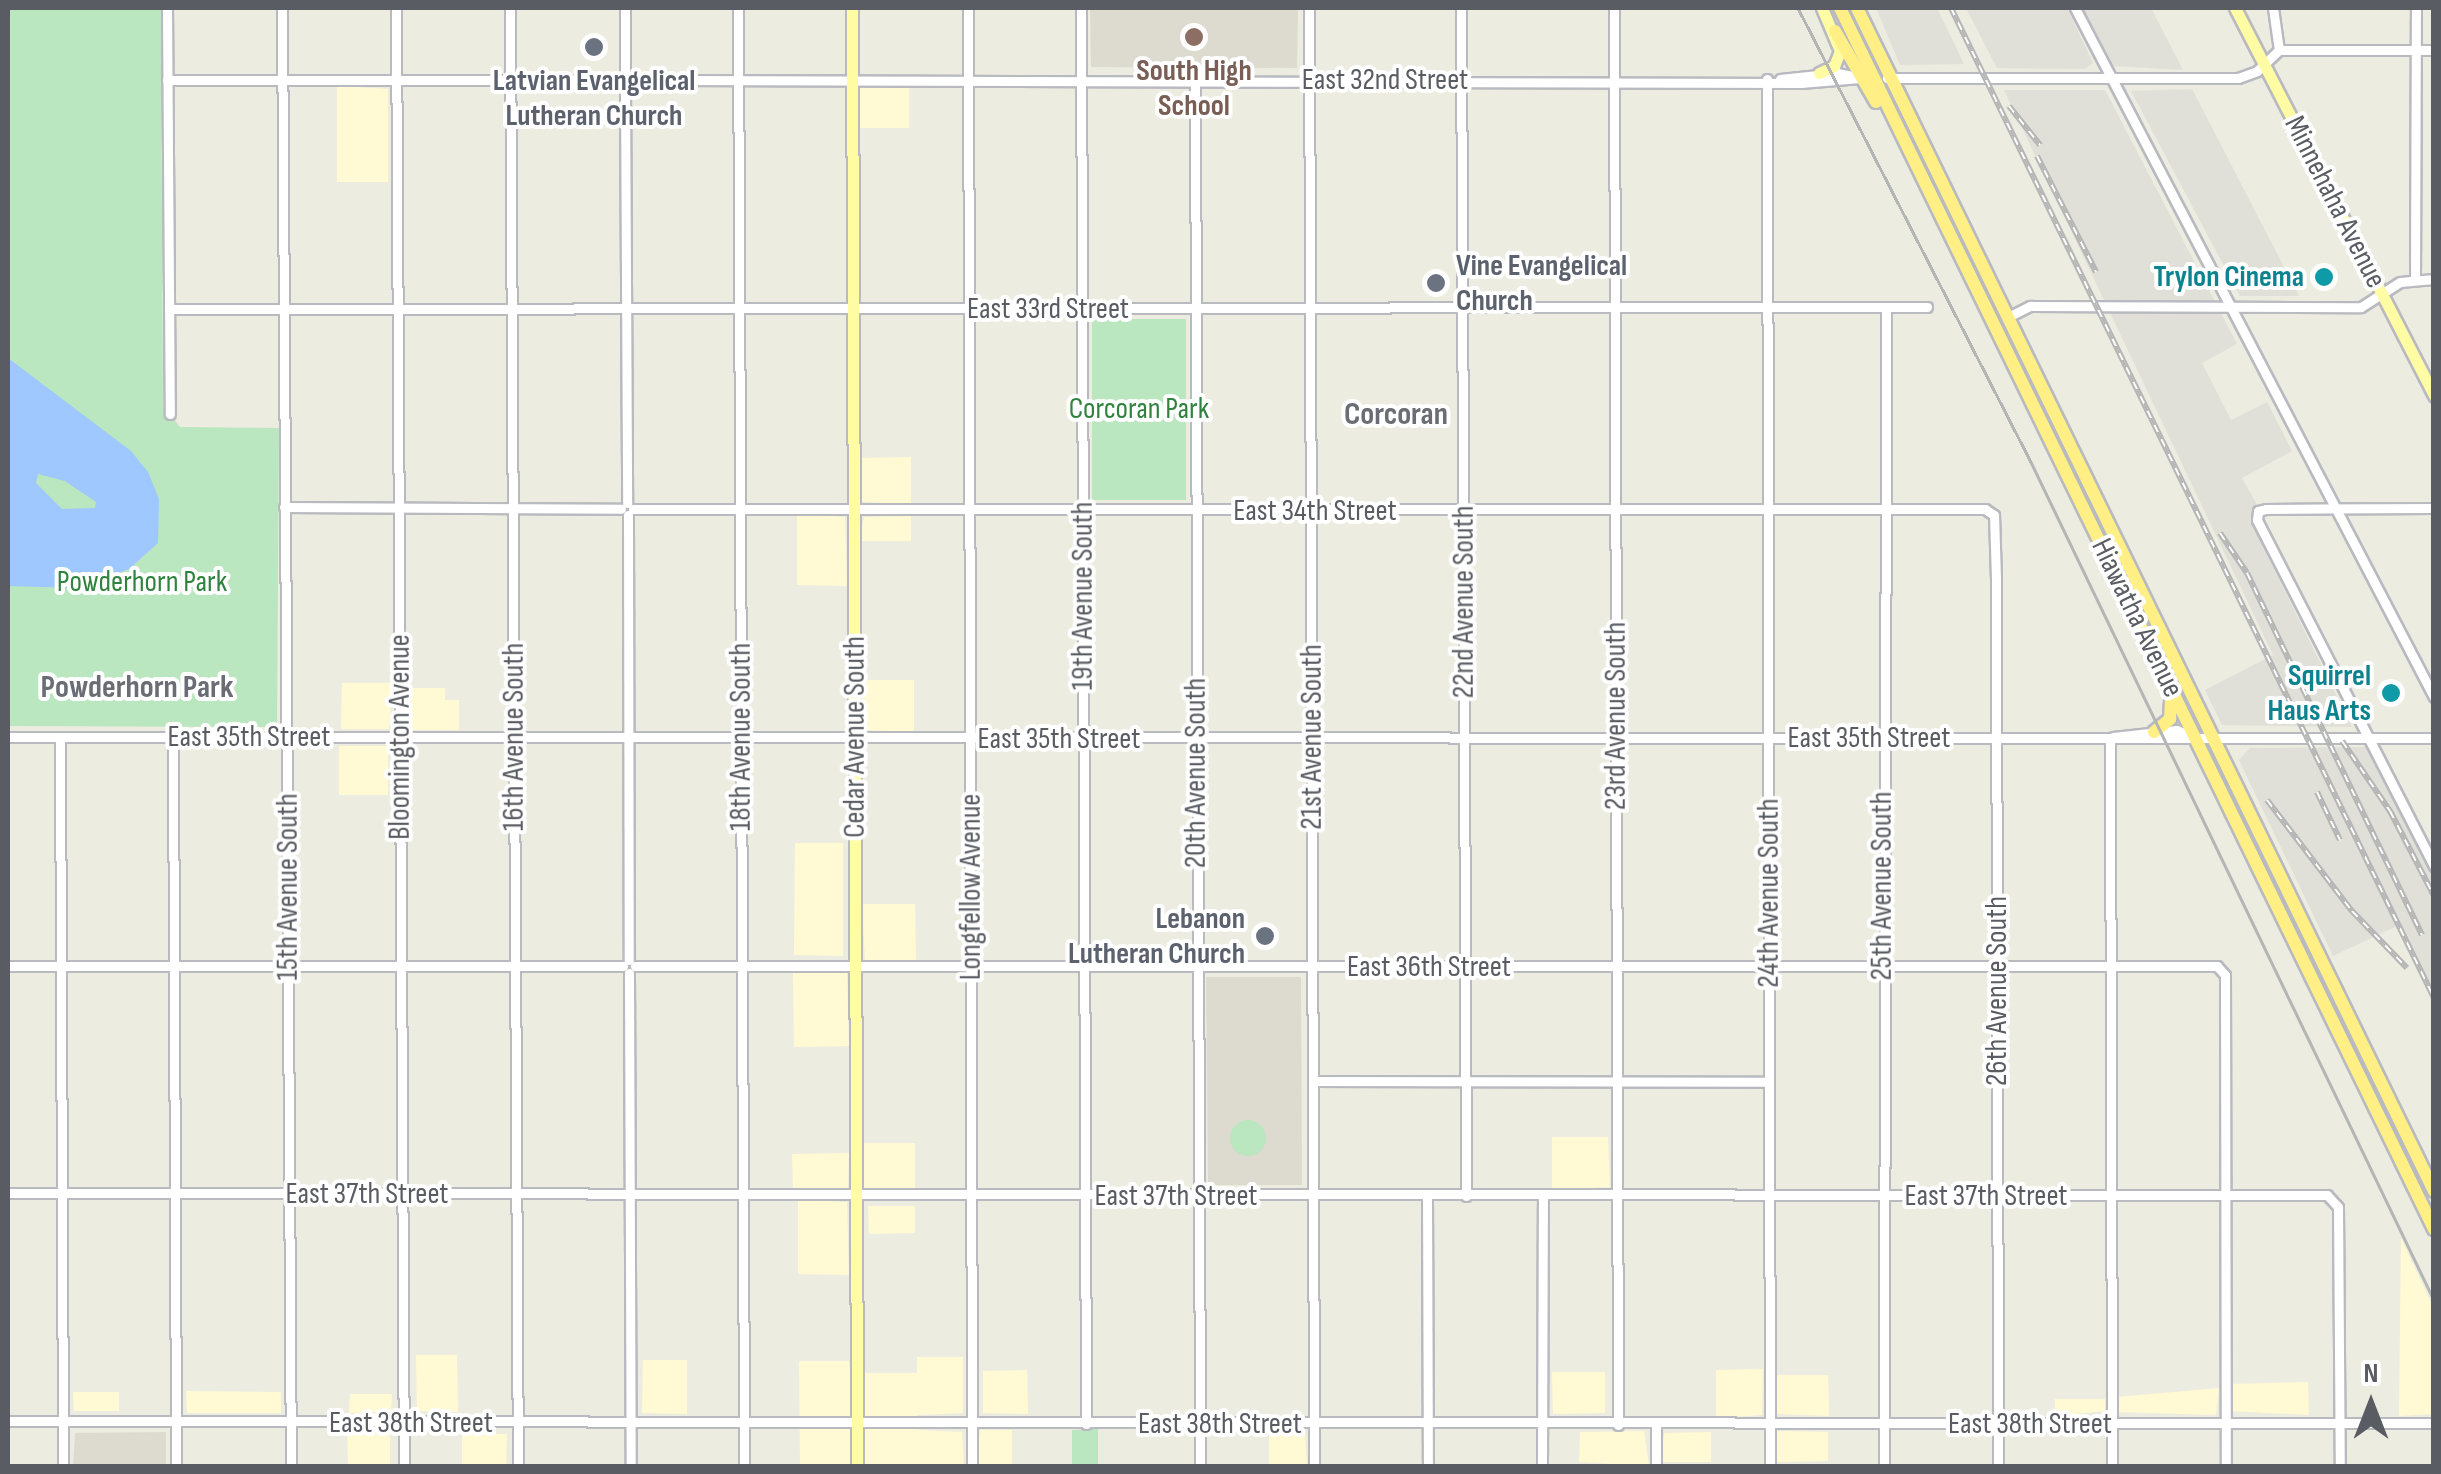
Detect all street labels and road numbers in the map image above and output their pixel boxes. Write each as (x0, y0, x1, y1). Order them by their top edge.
street label: East 32nd Street (1302, 62, 1468, 98)
street label: Minnehaha Avenue (2276, 110, 2394, 294)
street label: East 33rd Street (967, 291, 1129, 327)
street label: East 34th Street (1233, 493, 1397, 529)
street label: 19th Avenue South (1065, 502, 1101, 690)
street label: 22nd Avenue South (1446, 506, 1482, 698)
street label: Hiawatha Avenue (2083, 533, 2191, 703)
street label: 23rd Avenue South (1598, 622, 1634, 810)
street label: Bloomington Avenue (382, 634, 418, 840)
street label: Cedar Avenue South (837, 636, 873, 838)
street label: 16th Avenue South (496, 643, 532, 831)
street label: 18th Avenue South (723, 643, 759, 831)
street label: 21st Avenue South (1294, 644, 1330, 830)
street label: 20th Avenue South (1178, 678, 1214, 868)
street label: East 35th Street (168, 719, 330, 755)
street label: East 35th Street (1788, 720, 1950, 756)
street label: East 35th Street (978, 721, 1140, 757)
street label: 25th Avenue South (1864, 791, 1900, 981)
street label: 15th Avenue South (270, 793, 306, 981)
street label: Longfellow Avenue (953, 794, 989, 980)
street label: 24th Avenue South (1751, 798, 1787, 988)
street label: 26th Avenue South (1979, 896, 2015, 1086)
street label: East 36th Street (1347, 949, 1511, 985)
street label: East 37th Street (285, 1176, 449, 1212)
street label: East 37th Street (1094, 1178, 1258, 1214)
street label: East 37th Street (1904, 1178, 2068, 1214)
street label: East 38th Street (329, 1405, 493, 1441)
street label: East 38th Street (1138, 1406, 1302, 1442)
street label: East 38th Street (1948, 1406, 2112, 1442)

